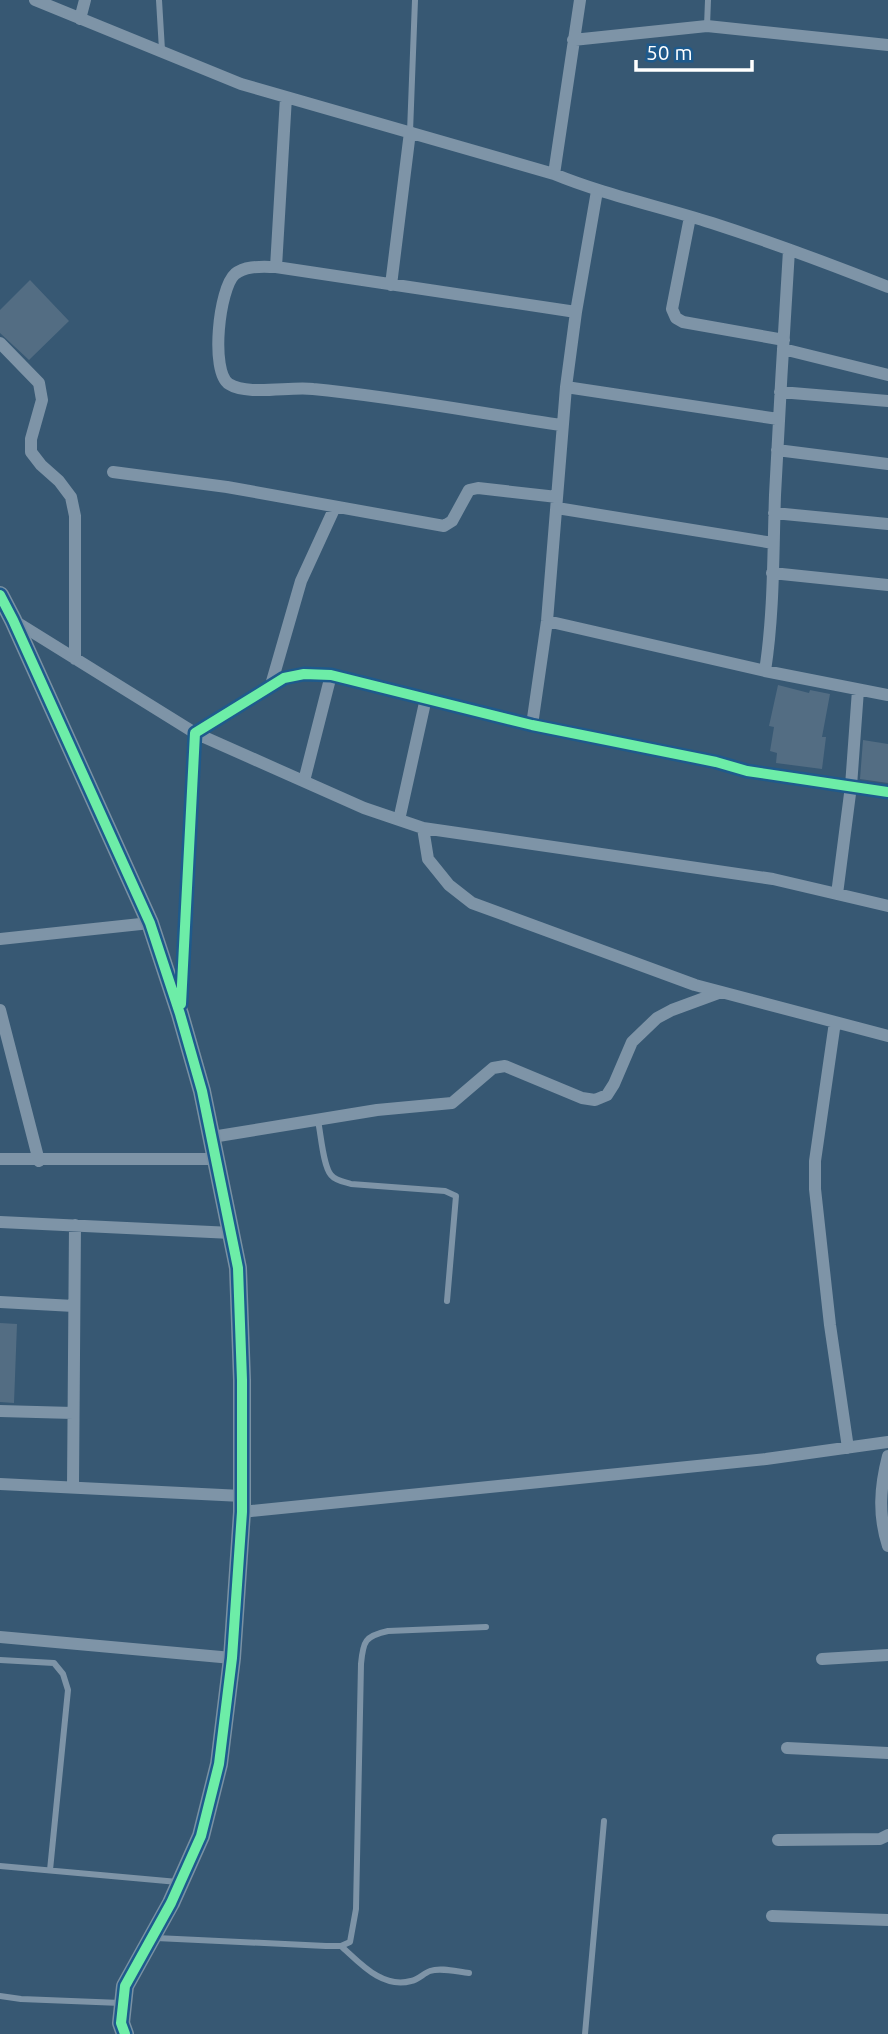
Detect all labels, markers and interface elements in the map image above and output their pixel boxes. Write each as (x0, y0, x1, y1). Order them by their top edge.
scale bar (636, 28, 752, 72)
text: 50 m (646, 40, 693, 64)

